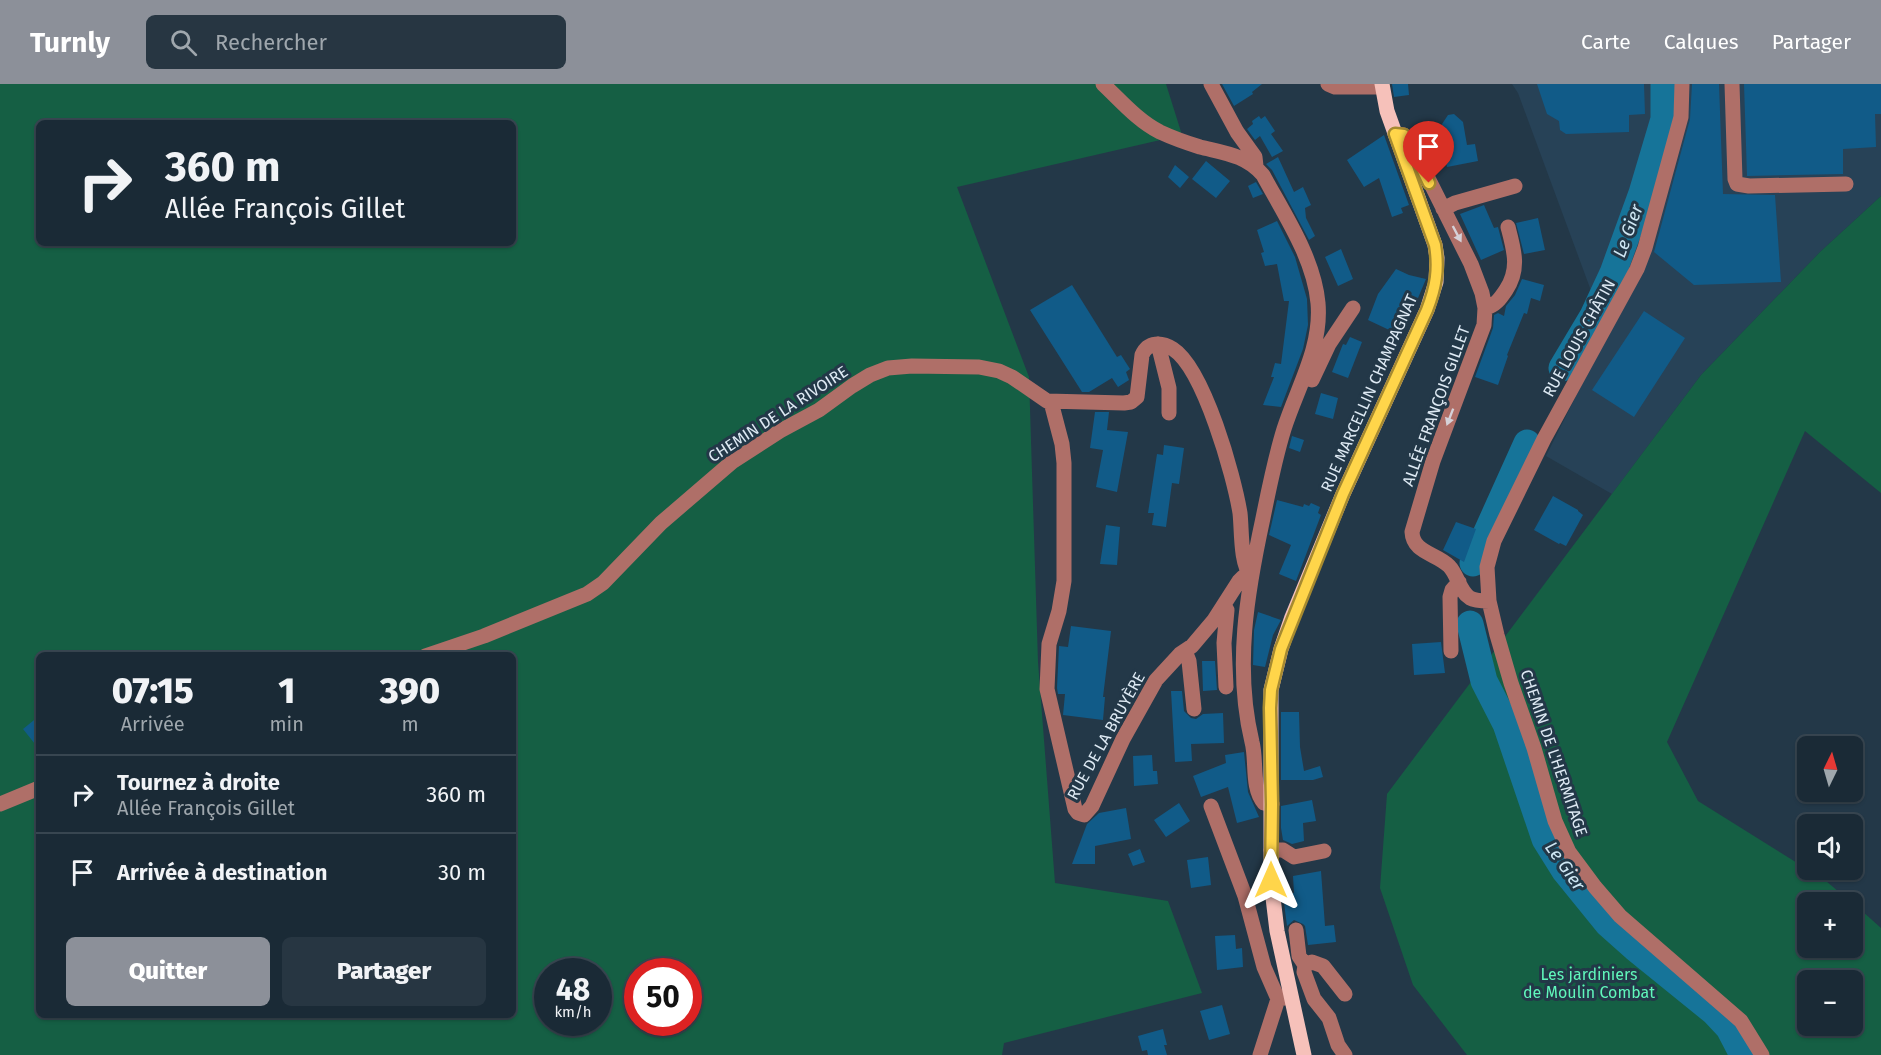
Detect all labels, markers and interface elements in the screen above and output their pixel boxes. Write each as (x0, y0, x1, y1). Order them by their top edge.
search box (146, 15, 566, 69)
text: Turnly (30, 26, 110, 59)
icon: search (167, 26, 200, 59)
text: Rechercher (215, 29, 327, 56)
text: Carte (1581, 29, 1631, 55)
text: Calques (1664, 29, 1739, 55)
text: Partager (1772, 29, 1851, 55)
pin (1403, 121, 1454, 183)
icon: arrive (1412, 130, 1445, 163)
text: 360 m (165, 142, 281, 192)
icon: right (66, 144, 144, 222)
text: Allée François Gillet (165, 193, 405, 225)
water label: Le Gier (1608, 200, 1648, 261)
one-way arrow (1452, 225, 1461, 242)
street label: RUE LOUIS CHÂTIN (1538, 275, 1619, 400)
street label: RUE MARCELLIN CHAMPAGNAT (1317, 291, 1421, 495)
street label: ALLÉE FRANÇOIS GILLET (1397, 322, 1475, 489)
street label: CHEMIN DE LA RIVOIRE (705, 362, 851, 466)
one-way arrow (1445, 408, 1454, 426)
street label: CHEMIN DE L'HERMITAGE (1517, 667, 1591, 839)
street label: RUE DE LA BRUYÈRE (1062, 668, 1149, 803)
text: 07:15 (112, 669, 194, 713)
text: 1 (278, 669, 295, 713)
text: 390 (380, 669, 440, 713)
text: Arrivée (121, 712, 185, 736)
text: min (269, 712, 304, 736)
text: m (401, 712, 419, 736)
north arrow (1797, 736, 1863, 802)
map controls (1797, 736, 1863, 1036)
text: Tournez à droite (117, 769, 280, 796)
icon: right (66, 778, 99, 811)
text: 360 m (426, 781, 486, 808)
text: Allée François Gillet (117, 796, 295, 820)
button: sound (1797, 814, 1863, 880)
water label: Le Gier (1540, 837, 1590, 896)
position arrow (1239, 848, 1303, 912)
icon: arrive (66, 856, 99, 889)
text: Arrivée à destination (117, 859, 327, 886)
text: 30 m (438, 859, 486, 886)
button: + (1797, 892, 1863, 958)
button: Quitter (66, 937, 270, 1006)
button: Partager (282, 937, 486, 1006)
speed limit sign: 50 (624, 958, 702, 1036)
park label: Les jardiniers de Moulin Combat (1523, 965, 1655, 1002)
button: − (1797, 970, 1863, 1036)
text: 48 (556, 972, 590, 1008)
text: km/h (554, 1003, 592, 1021)

